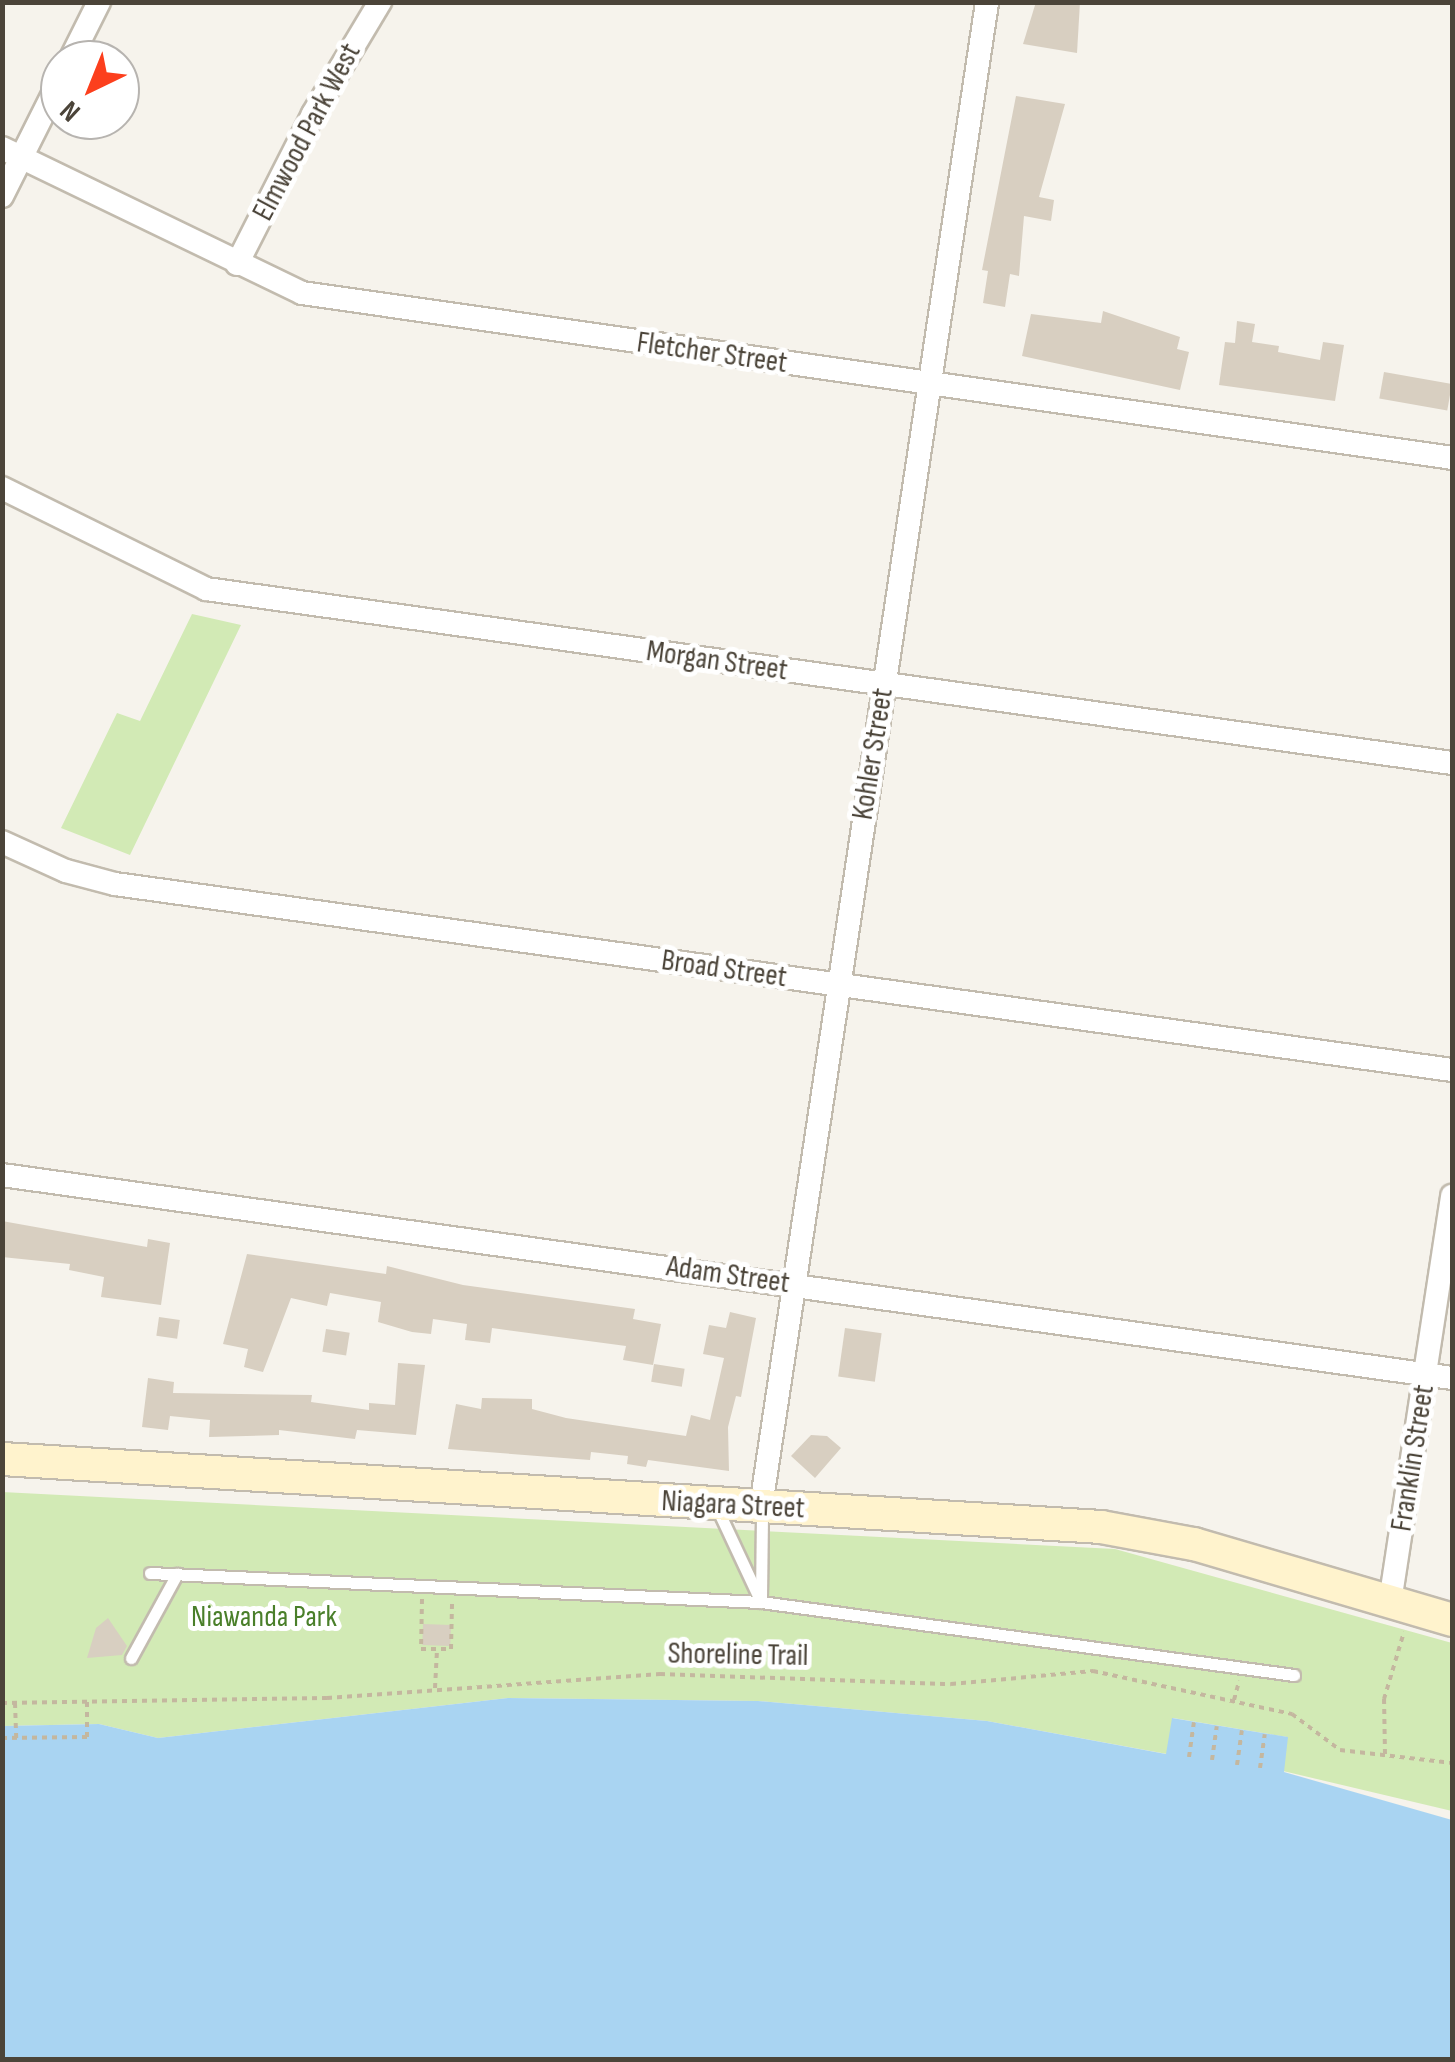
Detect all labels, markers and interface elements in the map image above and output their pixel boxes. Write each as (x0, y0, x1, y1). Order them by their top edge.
street label: Elmwood Park West (245, 37, 369, 227)
north arrow (40, 40, 140, 140)
text: N (54, 94, 87, 128)
street label: Fletcher Street (635, 325, 789, 381)
street label: Morgan Street (644, 633, 790, 689)
street label: Kohler Street (845, 686, 901, 822)
street label: Broad Street (659, 942, 789, 996)
street label: Adam Street (664, 1249, 792, 1301)
street label: Franklin Street (1384, 1382, 1442, 1534)
street label: Niagara Street (661, 1483, 805, 1527)
park label: Niawanda Park (191, 1599, 337, 1635)
street label: Shoreline Trail (667, 1636, 809, 1674)

